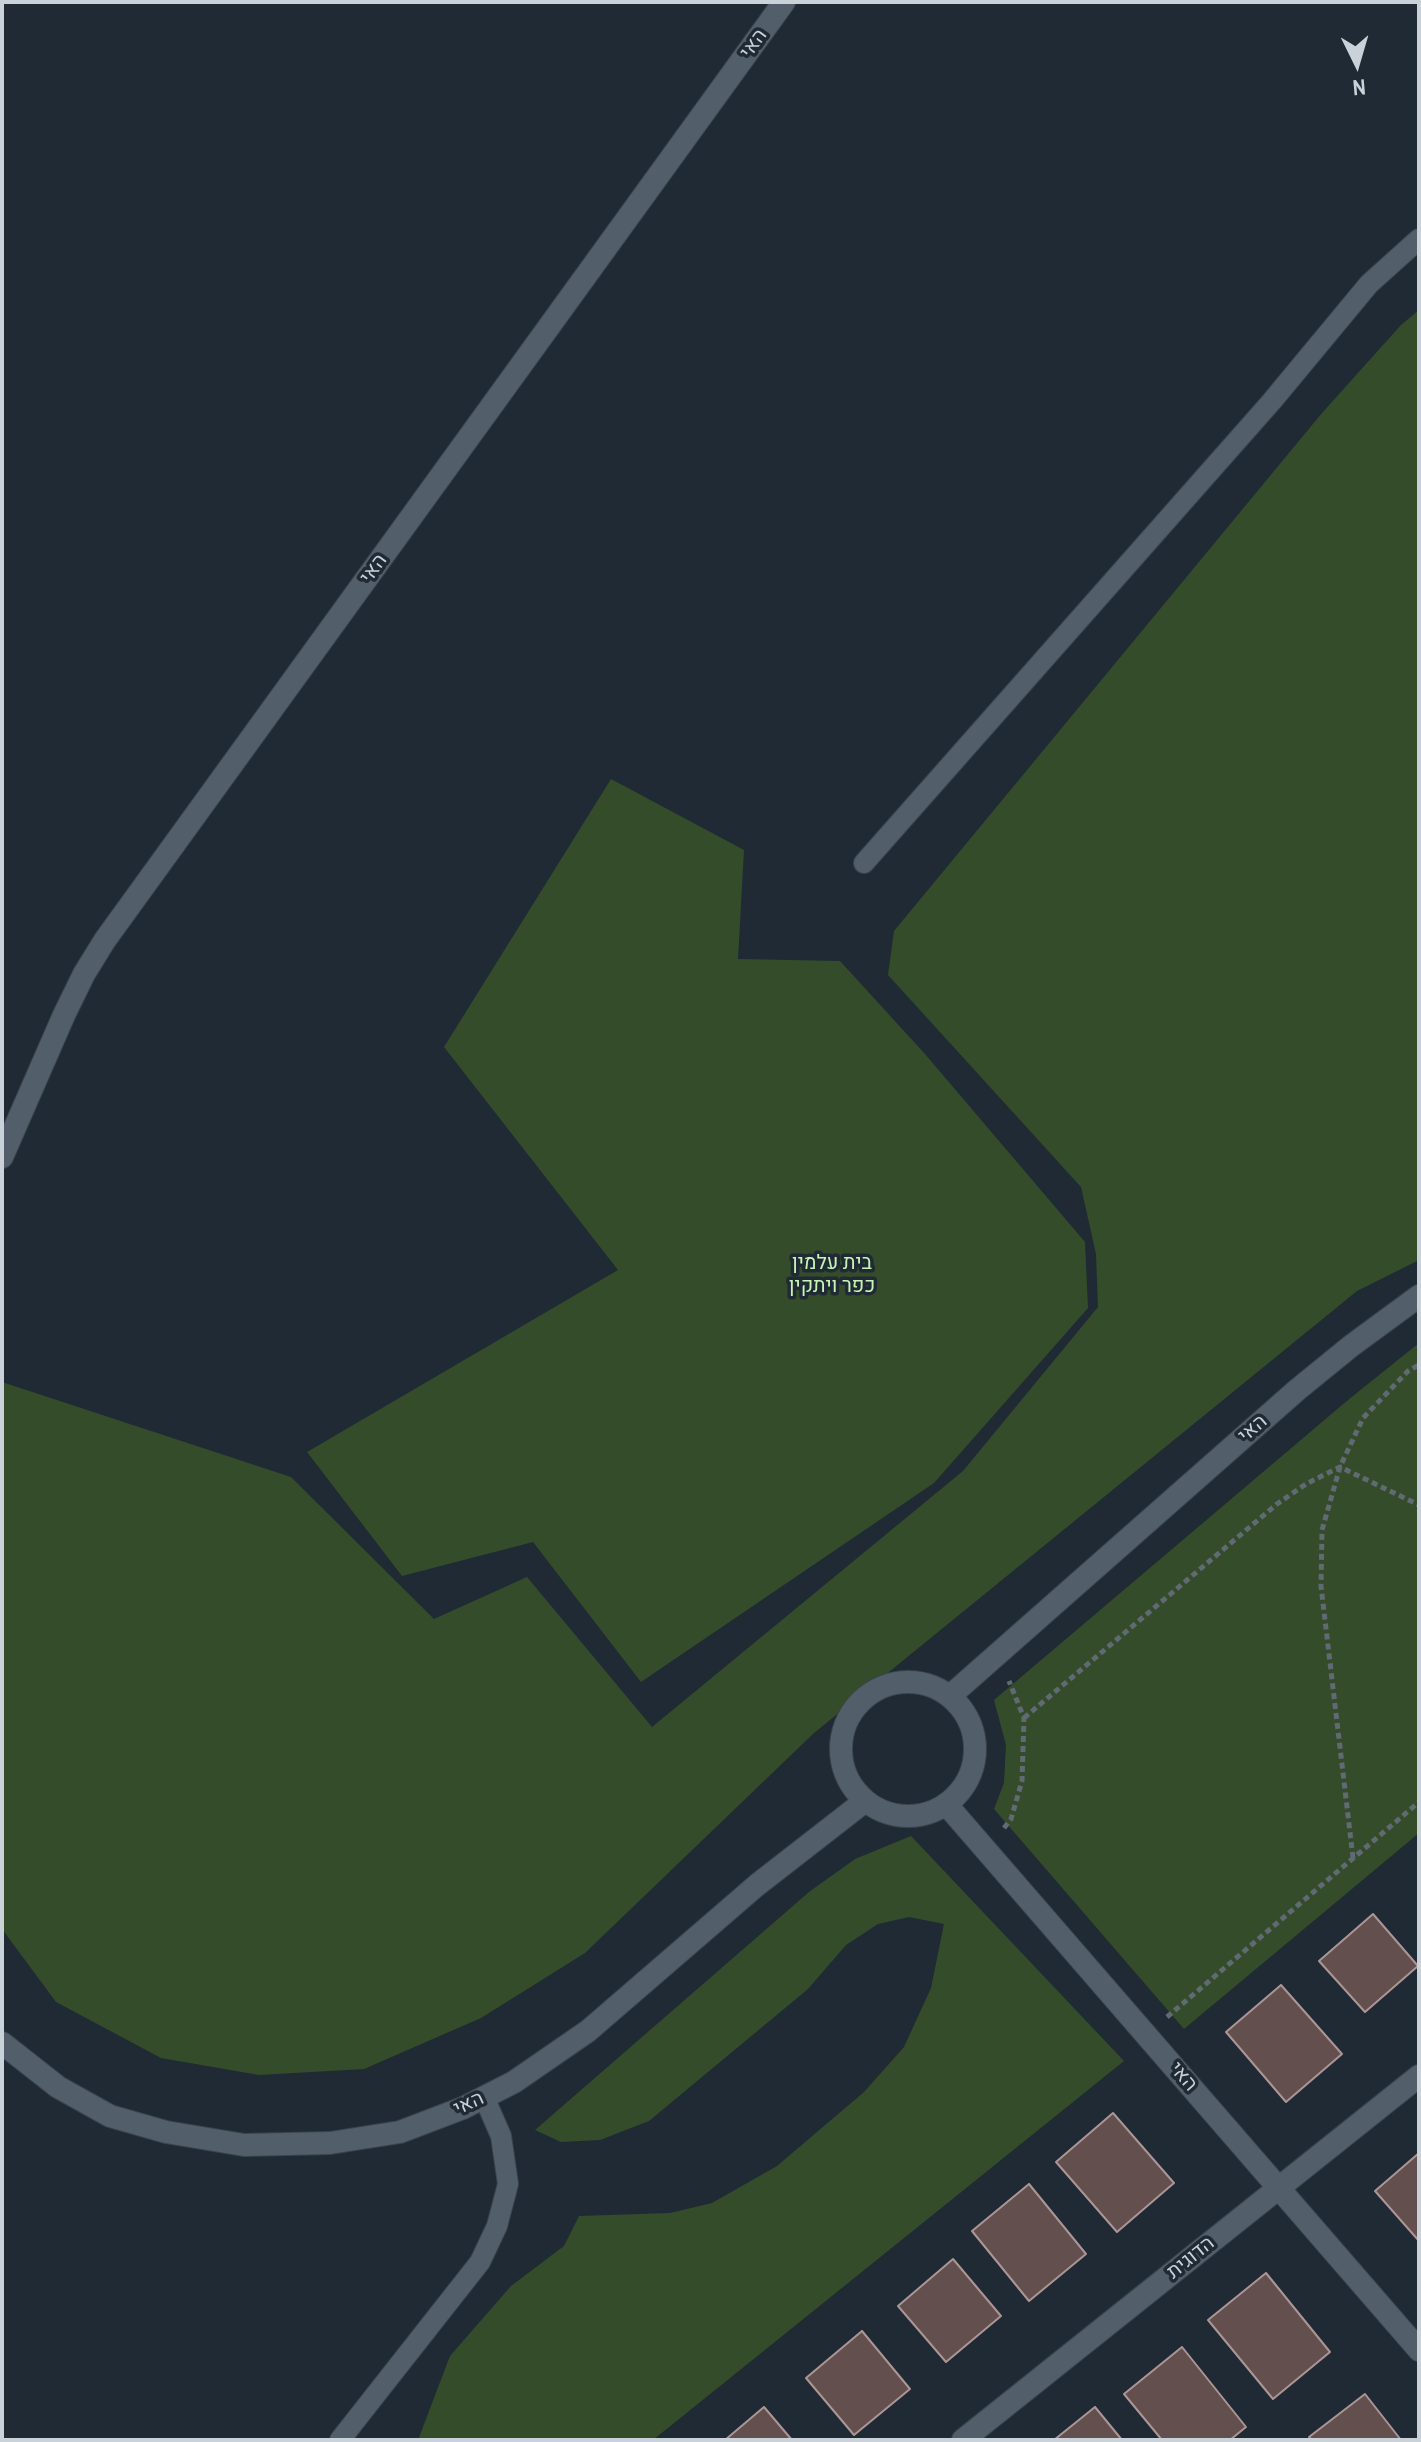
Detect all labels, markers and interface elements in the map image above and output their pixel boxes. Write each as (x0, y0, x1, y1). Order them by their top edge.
north arrow (1317, 24, 1397, 104)
street label: האי (735, 25, 773, 63)
text: N (1351, 72, 1367, 103)
street label: האי (355, 550, 393, 588)
park label: בית עלמין כפר ויתקין (789, 1252, 875, 1299)
street label: האי (1234, 1410, 1272, 1448)
street label: האי (1164, 2058, 1202, 2096)
street label: האי (450, 2087, 488, 2121)
street label: הדוגית (1162, 2232, 1220, 2284)

